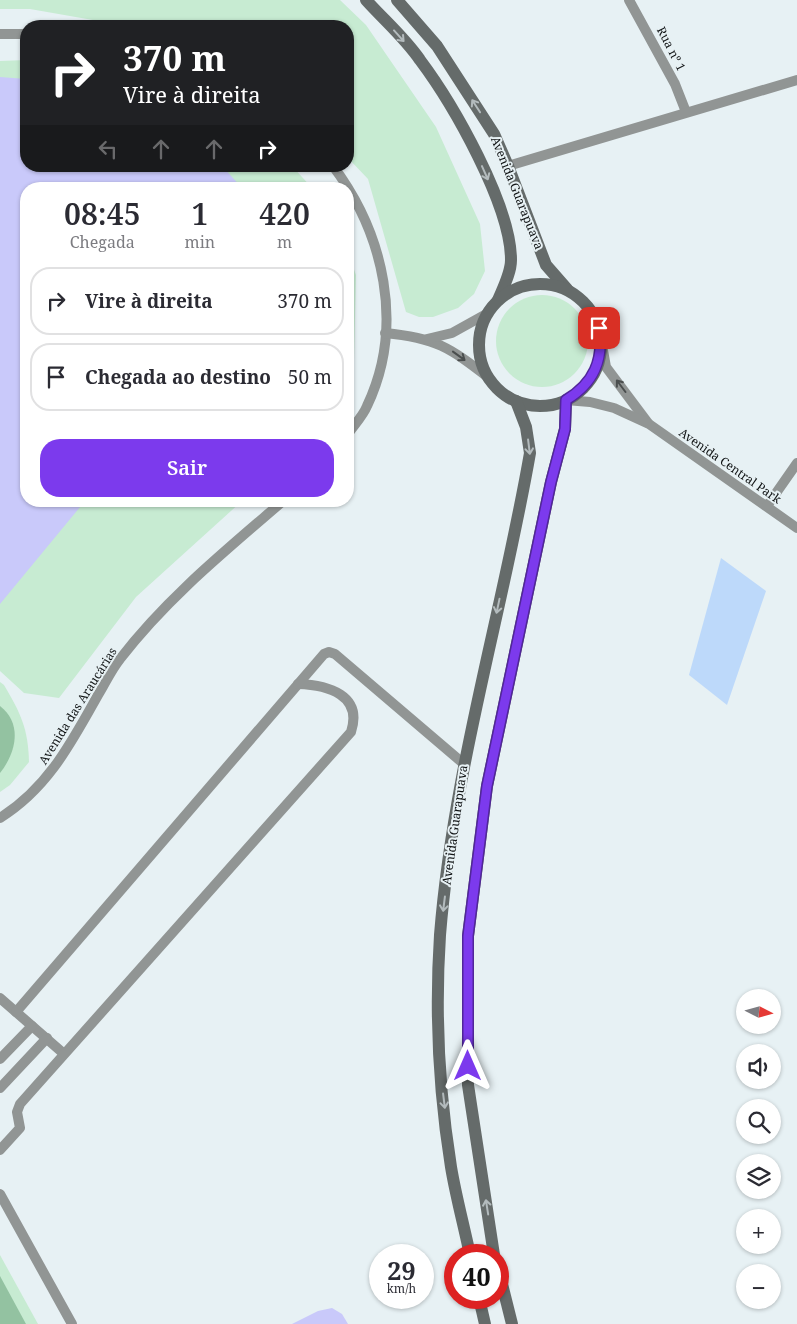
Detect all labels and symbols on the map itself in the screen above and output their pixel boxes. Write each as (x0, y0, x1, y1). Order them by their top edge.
street label: Rua nº 1 (653, 24, 690, 74)
one-way arrow (393, 30, 405, 43)
one-way arrow (470, 99, 480, 113)
street label: Avenida Guarapuava (487, 134, 548, 252)
one-way arrow (480, 165, 490, 180)
pin (578, 307, 620, 349)
one-way arrow (452, 351, 466, 361)
one-way arrow (615, 380, 626, 393)
street label: Avenida Central Park (676, 424, 786, 508)
one-way arrow (524, 439, 534, 455)
one-way arrow (493, 598, 502, 614)
street label: Avenida das Araucárias (35, 644, 121, 768)
street label: Avenida Guarapuava (438, 764, 471, 886)
one-way arrow (439, 895, 449, 911)
north arrow (736, 989, 781, 1034)
position arrow (441, 1039, 493, 1091)
one-way arrow (439, 1093, 449, 1109)
one-way arrow (481, 1199, 491, 1215)
speed limit sign: 40 (444, 1244, 509, 1309)

